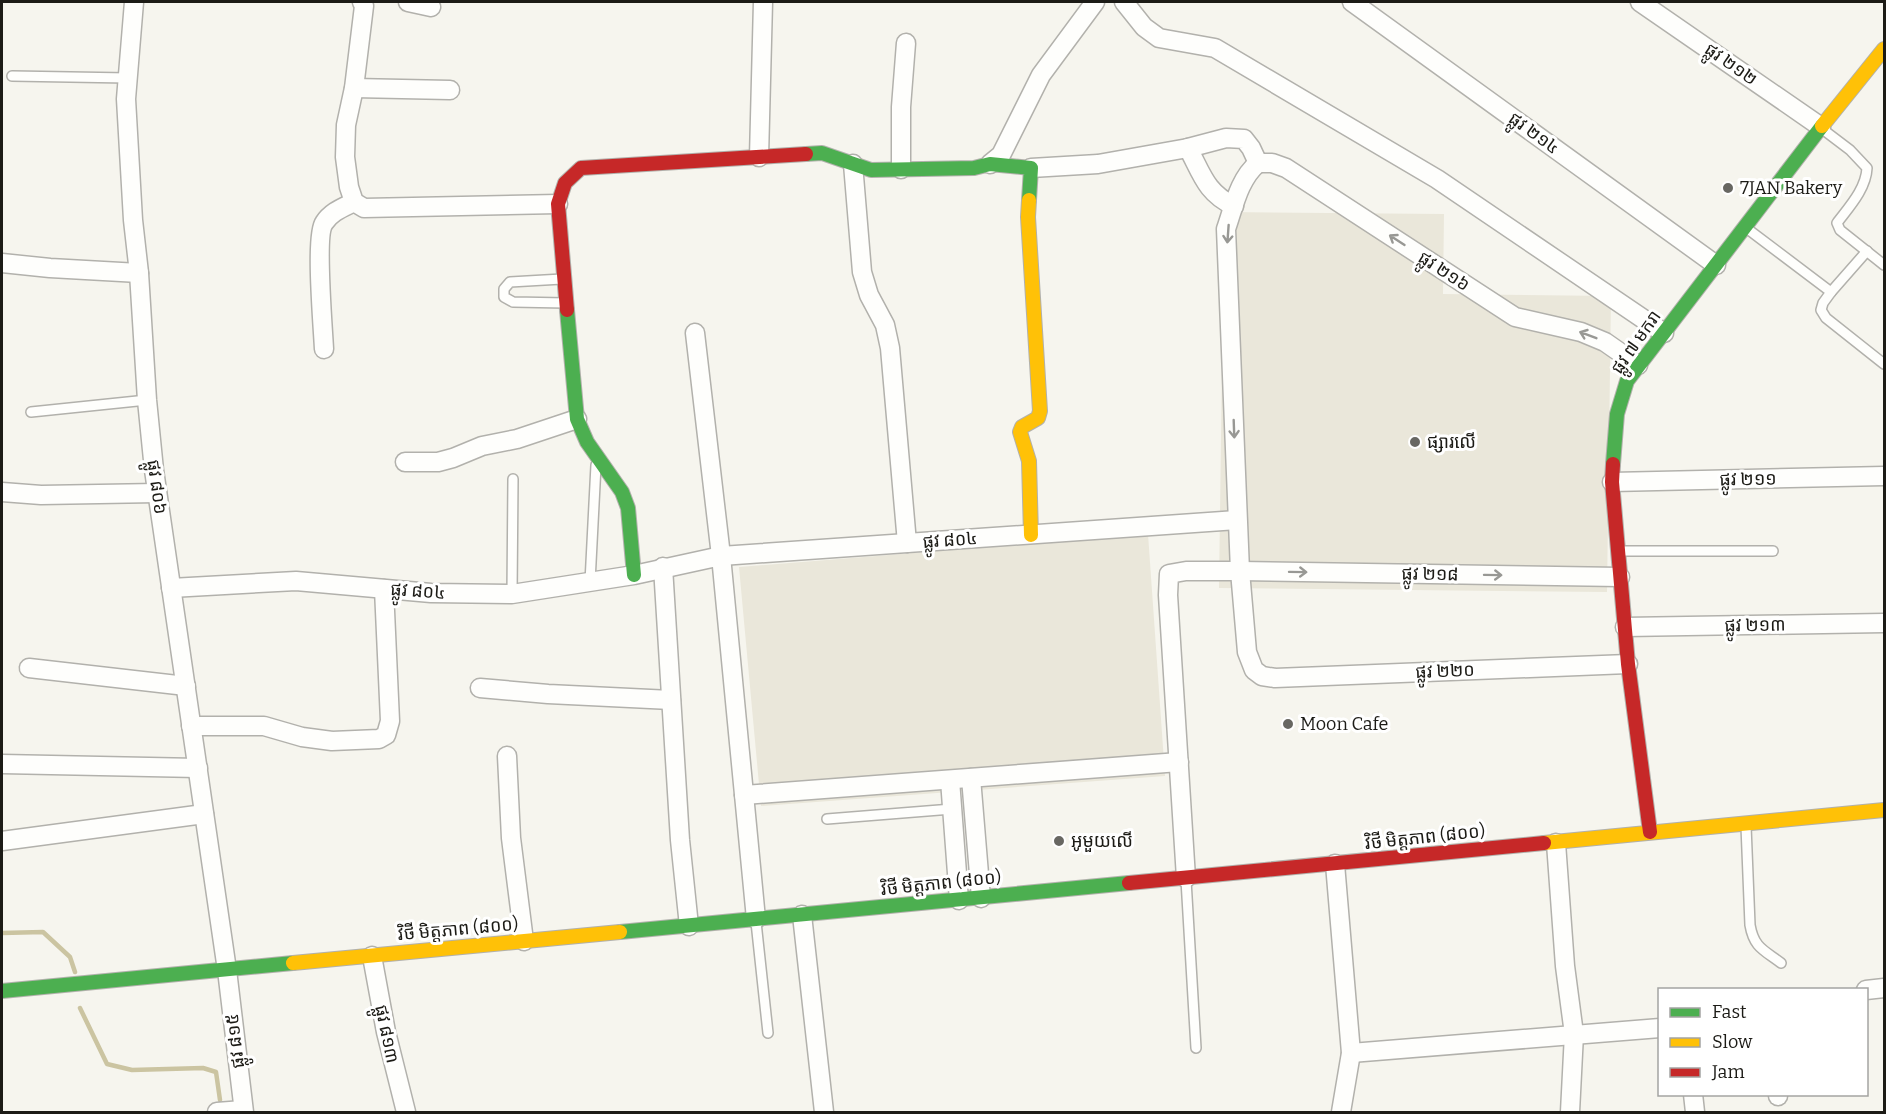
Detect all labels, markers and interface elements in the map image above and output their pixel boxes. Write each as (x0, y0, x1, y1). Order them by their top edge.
street label: ផ្លូវ ២១២ (1697, 38, 1762, 94)
street label: ផ្លូវ ២១៤ (1501, 107, 1564, 163)
place label: 7JAN Bakery (1740, 177, 1843, 199)
marker: 7JAN Bakery (1721, 181, 1735, 195)
one-way arrow (1222, 224, 1233, 243)
one-way arrow (1389, 234, 1406, 246)
street label: ផ្លូវ ២១៦ (1411, 246, 1474, 300)
street label: ផ្លូវ ៧ មករា (1606, 306, 1670, 381)
one-way arrow (1579, 329, 1598, 340)
one-way arrow (1228, 418, 1240, 438)
place label: ផ្សារលើ (1427, 431, 1476, 453)
marker: ផ្សារលើ (1408, 435, 1422, 449)
street label: ផ្លូវ ៨០៦ (137, 458, 172, 517)
street label: ផ្លូវ ២១១ (1719, 468, 1777, 496)
street label: ផ្លូវ ៨០៤ (922, 527, 979, 558)
street label: ផ្លូវ ២១៨ (1401, 563, 1459, 591)
one-way arrow (1288, 566, 1308, 578)
one-way arrow (1483, 569, 1503, 581)
street label: ផ្លូវ ៨០៤ (389, 578, 446, 609)
street label: ផ្លូវ ២១៣ (1724, 613, 1786, 642)
street label: ផ្លូវ ២២០ (1415, 659, 1475, 688)
place label: Moon Cafe (1300, 713, 1388, 735)
marker: Moon Cafe (1281, 717, 1295, 731)
street label: វិថី មិត្តភាព (៨០០) (1363, 819, 1486, 855)
place label: អូមួយលេី (1071, 830, 1133, 852)
marker: អូមួយលេី (1052, 834, 1066, 848)
street label: វិថី មិត្តភាព (៨០០) (879, 865, 1002, 901)
street label: វិថី មិត្តភាព (៨០០) (396, 912, 519, 946)
legend (1658, 988, 1868, 1096)
text: Fast (1712, 1001, 1747, 1023)
street label: ផ្លូវ ៨១៣ (365, 1003, 404, 1066)
street label: ផ្លូវ ៨១៥ (221, 1012, 255, 1070)
text: Slow (1712, 1031, 1753, 1053)
text: Jam (1711, 1061, 1745, 1083)

